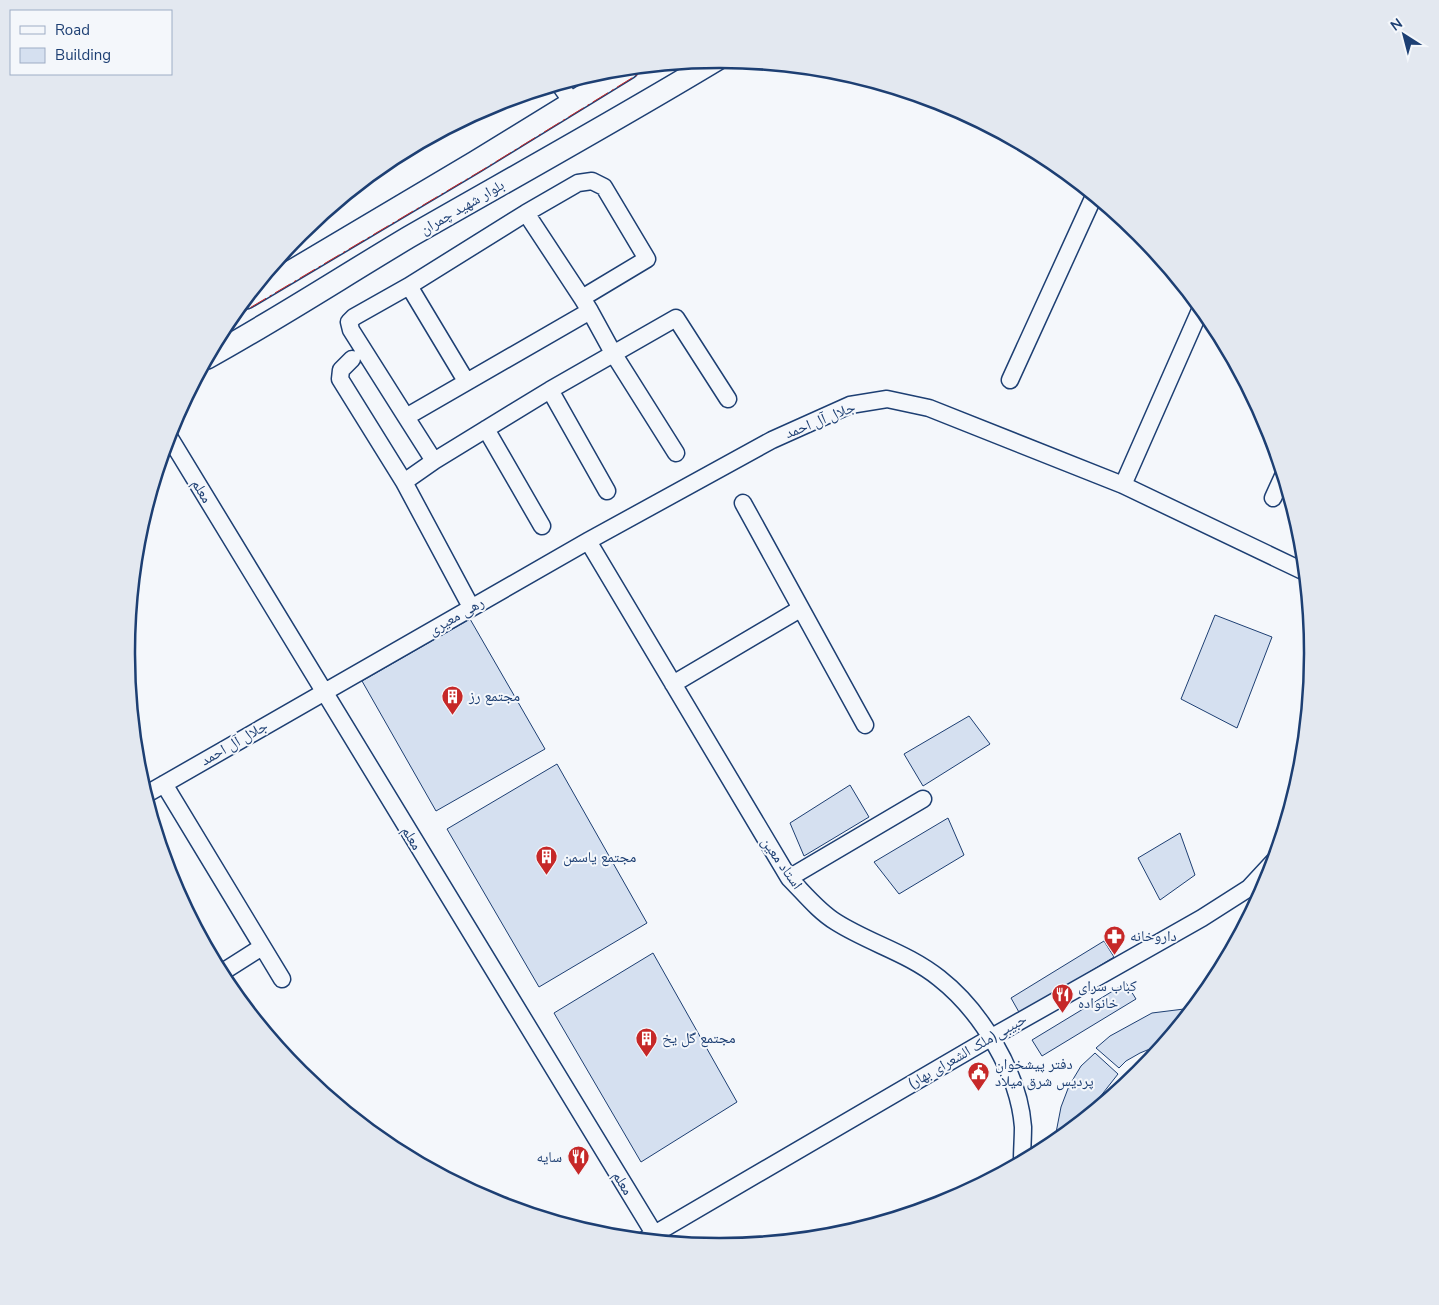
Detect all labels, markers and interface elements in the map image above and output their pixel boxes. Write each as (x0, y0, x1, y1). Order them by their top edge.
legend (10, 10, 172, 75)
north arrow (1379, 10, 1429, 60)
text: N (1387, 14, 1406, 36)
text: Road (55, 20, 90, 40)
text: Building (55, 45, 111, 65)
street label: بلوار شهید چمران (416, 175, 508, 239)
street label: جلال آل احمد (782, 397, 859, 443)
street label: معلم (187, 475, 217, 507)
street label: رهی معیری (424, 592, 488, 640)
building icon: مجتمع رز (441, 684, 465, 715)
place label: مجتمع رز (468, 686, 520, 706)
street label: جلال آل احمد (197, 716, 272, 770)
street label: معلم (397, 822, 427, 854)
street label: استاد معین (757, 833, 807, 893)
building icon: مجتمع یاسمن (535, 845, 559, 876)
place label: مجتمع یاسمن (563, 847, 636, 867)
pharmacy icon: داروخانه (1102, 924, 1126, 955)
place label: داروخانه (1130, 926, 1177, 946)
place label: کباب سرای خانواده (1078, 976, 1137, 1013)
restaurant icon: کباب سرای خانواده (1050, 983, 1074, 1014)
street label: حبیبی(ملک الشعرای بهار) (904, 1008, 1031, 1093)
building icon: مجتمع گل یخ (634, 1026, 658, 1057)
place label: مجتمع گل یخ (662, 1028, 736, 1048)
place label: دفتر پیشخوان پردیس شرق میلاد (995, 1054, 1094, 1091)
public building icon: دفتر پیشخوان پردیس شرق میلاد (967, 1061, 991, 1092)
restaurant icon: سایه (566, 1145, 590, 1176)
place label: سایه (536, 1147, 562, 1167)
street label: معلم (608, 1167, 638, 1199)

